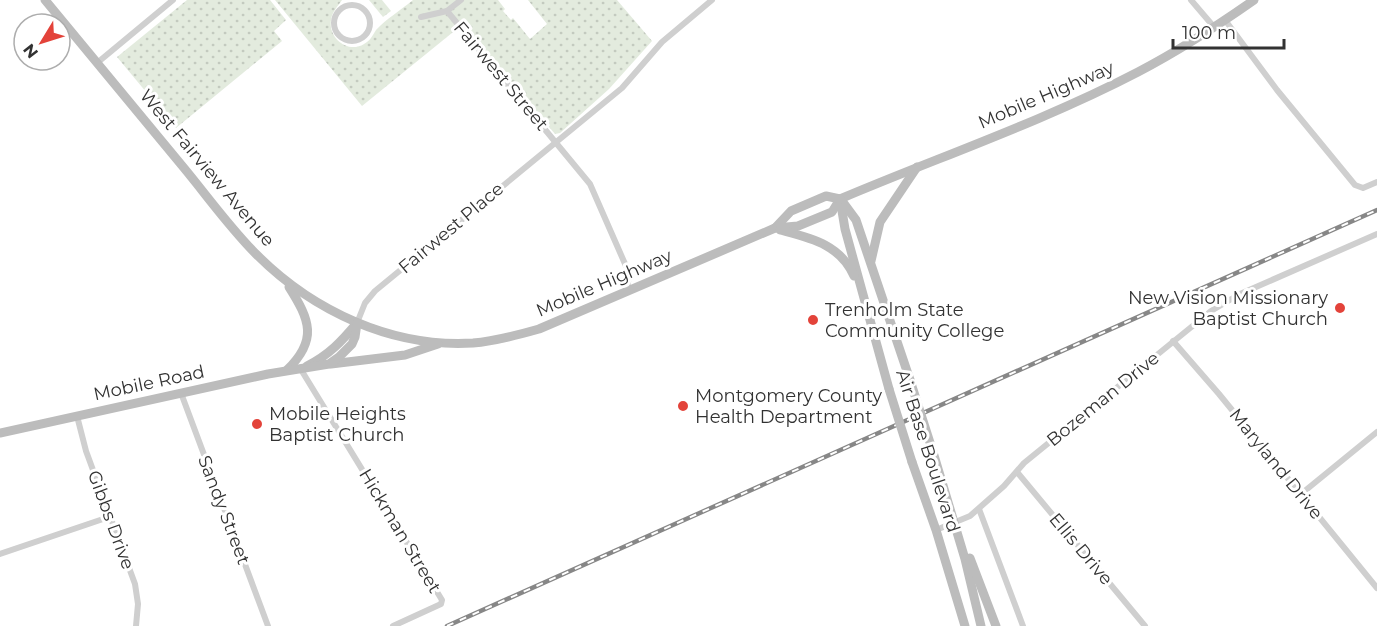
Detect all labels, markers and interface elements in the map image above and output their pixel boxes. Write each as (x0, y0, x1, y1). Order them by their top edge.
north arrow (12, 12, 72, 72)
scale bar (1173, 12, 1284, 50)
street label: Fairwest Street (449, 17, 553, 135)
text: 100 m (1182, 22, 1236, 44)
text: N (19, 40, 42, 62)
street label: Mobile Highway (975, 56, 1117, 134)
street label: West Fairview Avenue (135, 85, 279, 251)
street label: Fairwest Place (394, 178, 508, 278)
street label: Mobile Highway (533, 244, 675, 322)
place label: New Vision Missionary Baptist Church (1128, 287, 1328, 330)
place label: Trenholm State Community College (825, 299, 1004, 342)
marker: New Vision Missionary Baptist Church (1333, 301, 1347, 315)
marker: Trenholm State Community College (806, 313, 820, 327)
street label: Bozeman Drive (1042, 347, 1164, 451)
street label: Mobile Road (91, 360, 207, 406)
street label: Air Base Boulevard (891, 367, 965, 535)
place label: Montgomery County Health Department (695, 385, 882, 428)
marker: Montgomery County Health Department (676, 399, 690, 413)
place label: Mobile Heights Baptist Church (269, 403, 406, 446)
street label: Maryland Drive (1225, 404, 1328, 524)
marker: Mobile Heights Baptist Church (250, 417, 264, 431)
street label: Sandy Street (193, 452, 255, 568)
street label: Hickman Street (354, 465, 446, 597)
street label: Gibbs Drive (83, 467, 139, 573)
street label: Ellis Drive (1045, 509, 1118, 590)

